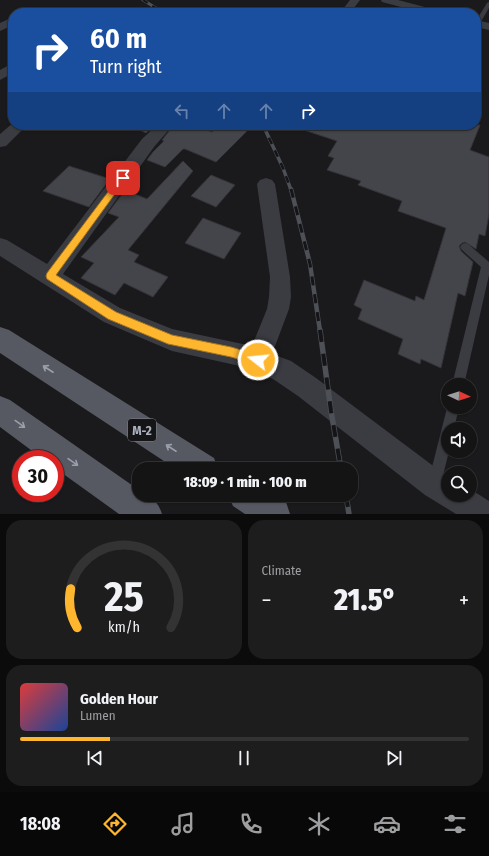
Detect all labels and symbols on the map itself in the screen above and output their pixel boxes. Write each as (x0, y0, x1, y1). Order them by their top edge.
pin (106, 161, 140, 195)
position arrow (237, 339, 279, 381)
one-way arrow (42, 365, 54, 373)
north arrow (441, 378, 477, 414)
road number: M-2 (128, 419, 156, 441)
one-way arrow (15, 420, 26, 429)
one-way arrow (165, 444, 176, 452)
speed limit sign: 30 (12, 450, 64, 502)
one-way arrow (67, 458, 78, 466)

